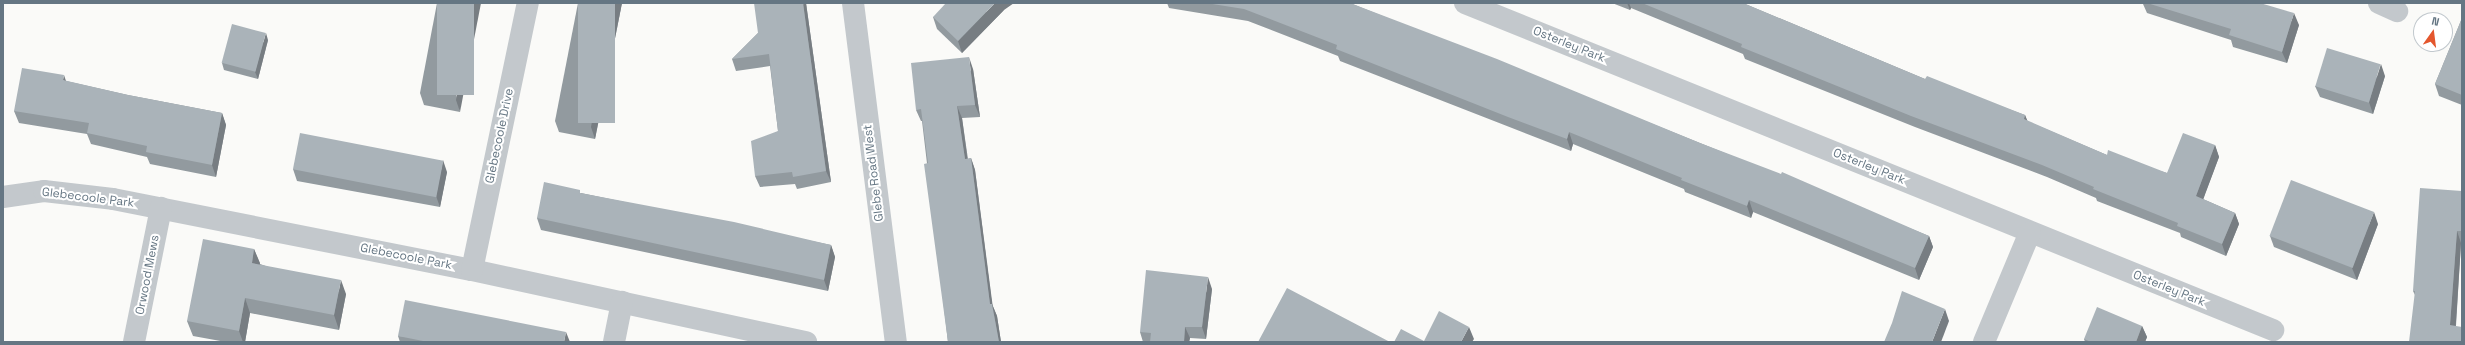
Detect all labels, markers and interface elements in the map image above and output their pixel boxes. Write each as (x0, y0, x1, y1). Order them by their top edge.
north arrow (2413, 12, 2453, 52)
text: N (2430, 14, 2441, 29)
street label: Osterley Park (1531, 24, 1607, 66)
street label: Glebecoole Drive (483, 87, 517, 185)
street label: Glebe Road West (861, 124, 887, 222)
street label: Osterley Park (1831, 146, 1907, 188)
street label: Glebecoole Park (41, 185, 135, 211)
street label: Orwood Mews (133, 234, 163, 316)
street label: Glebecoole Park (359, 241, 453, 273)
street label: Osterley Park (2131, 268, 2207, 310)

